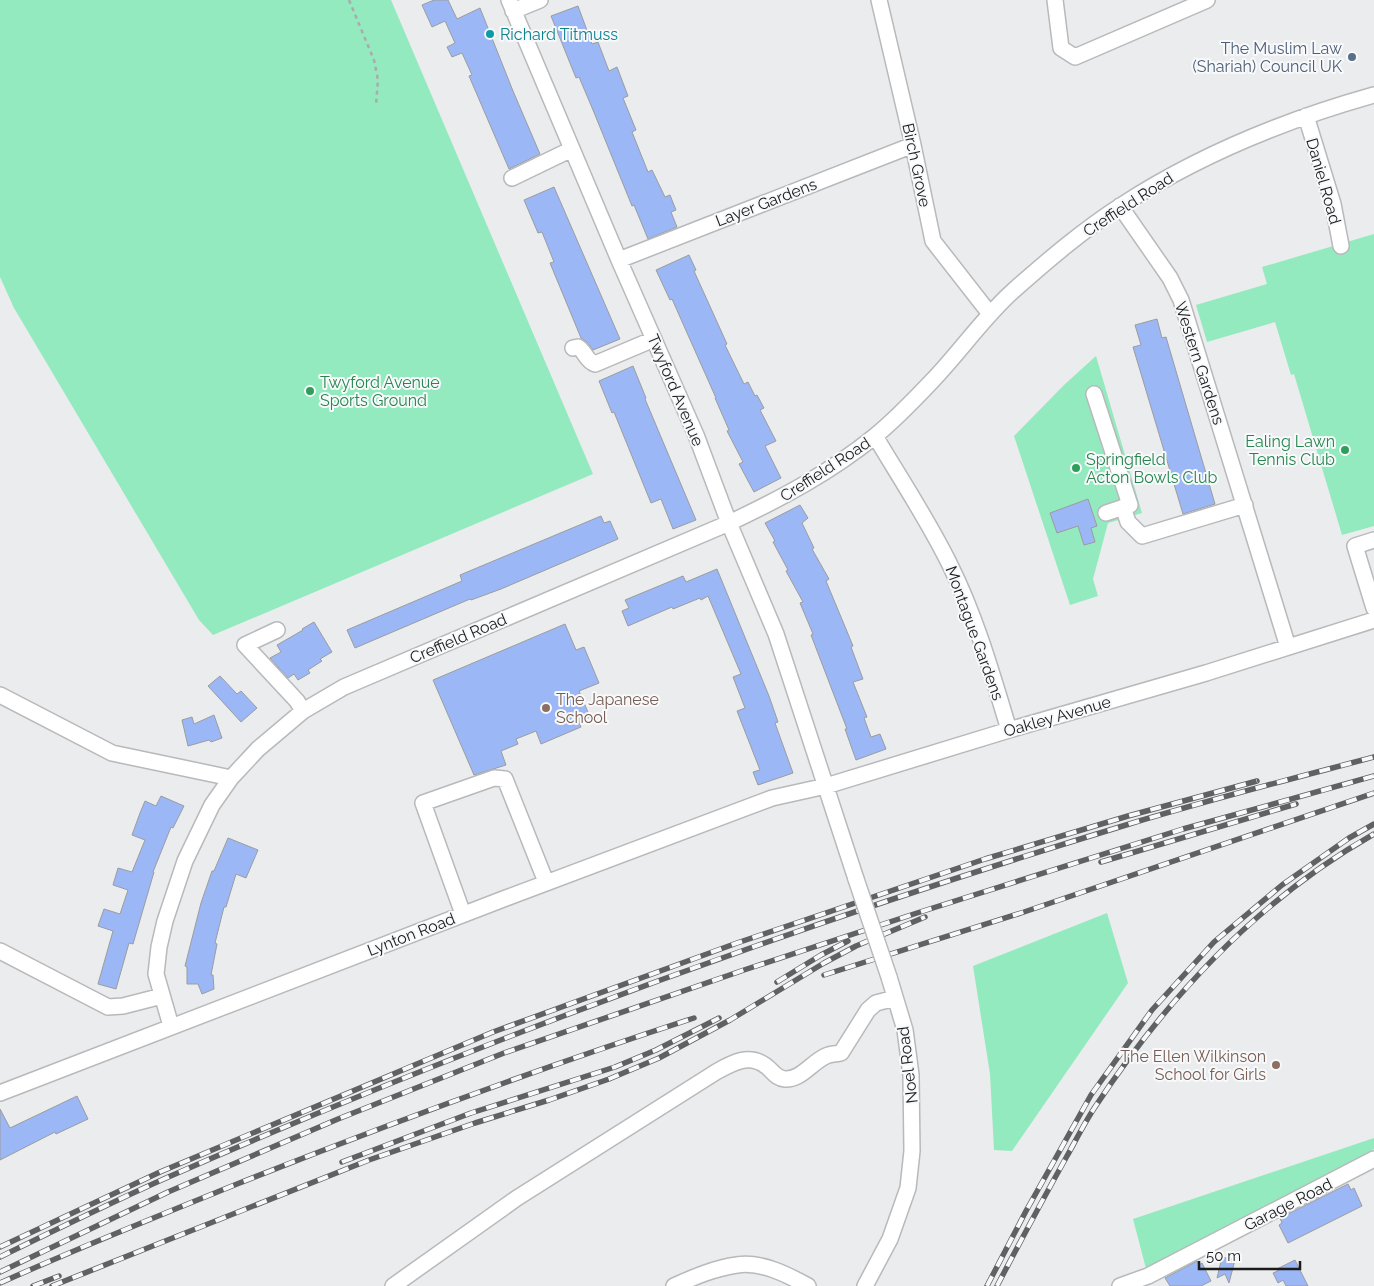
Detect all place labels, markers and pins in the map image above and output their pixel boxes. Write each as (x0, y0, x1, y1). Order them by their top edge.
place label: Richard Titmuss (500, 25, 618, 44)
marker: Richard Titmuss (484, 28, 496, 40)
place label: The Muslim Law (Shariah) Council UK (1193, 39, 1343, 76)
marker: The Muslim Law (Shariah) Council UK (1346, 51, 1358, 63)
place label: Twyford Avenue Sports Ground (320, 373, 440, 410)
marker: Twyford Avenue Sports Ground (304, 385, 316, 397)
place label: Ealing Lawn Tennis Club (1245, 432, 1335, 469)
marker: Ealing Lawn Tennis Club (1339, 444, 1351, 456)
place label: Springfield Acton Bowls Club (1086, 450, 1217, 487)
marker: Springfield Acton Bowls Club (1070, 462, 1082, 474)
place label: The Japanese School (556, 690, 659, 727)
marker: The Japanese School (540, 702, 552, 714)
place label: The Ellen Wilkinson School for Girls (1120, 1047, 1266, 1084)
marker: The Ellen Wilkinson School for Girls (1270, 1059, 1282, 1071)

